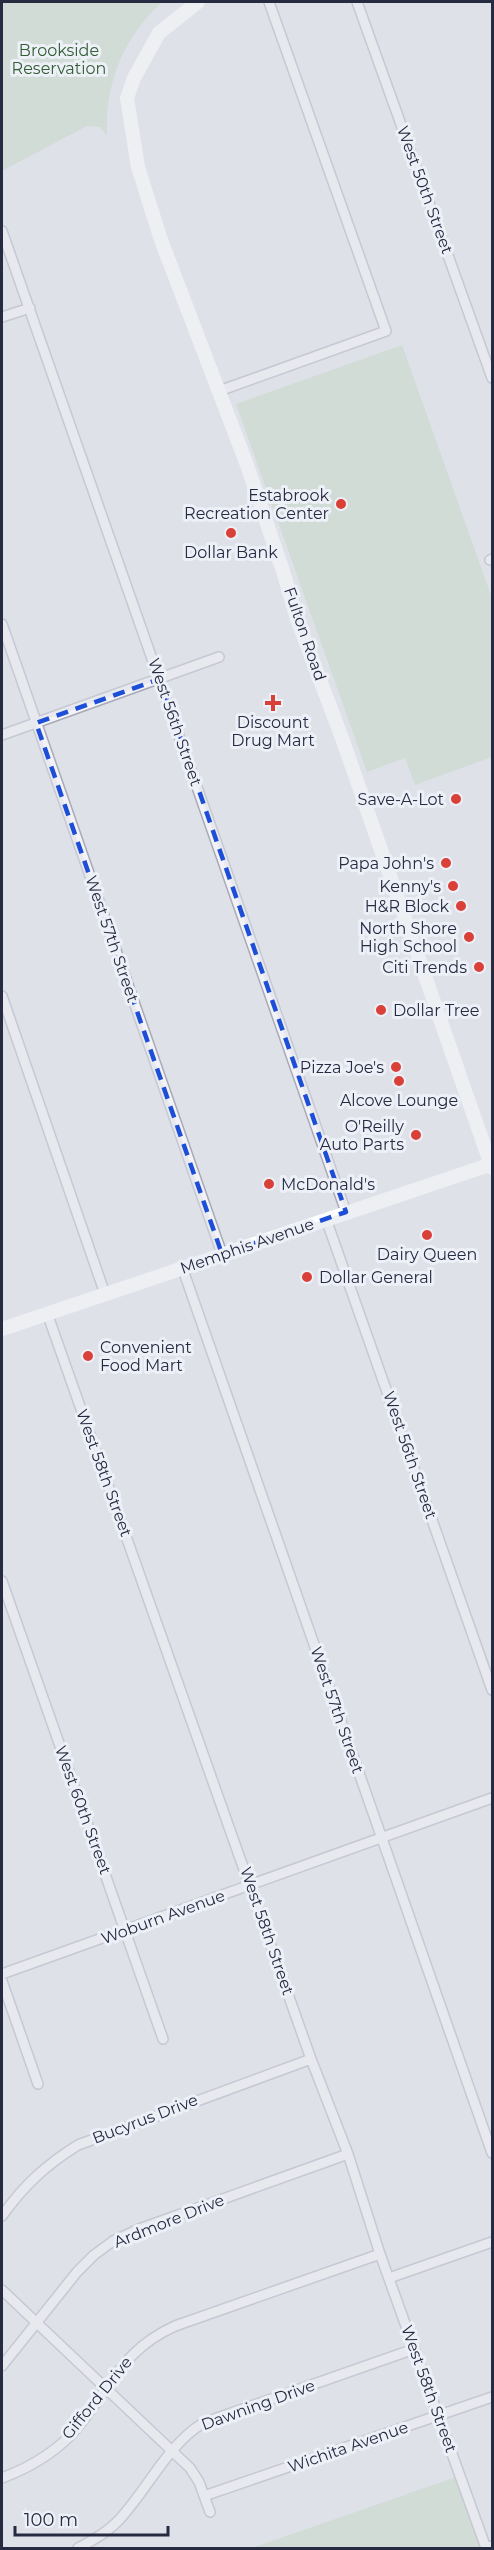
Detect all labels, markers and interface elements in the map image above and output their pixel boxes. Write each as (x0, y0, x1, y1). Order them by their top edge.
park label: Brookside Reservation (12, 41, 106, 78)
street label: West 50th Street (393, 123, 457, 257)
place label: Estabrook Recreation Center (184, 486, 329, 523)
marker: Estabrook Recreation Center (334, 497, 348, 511)
marker: Dollar Bank (224, 526, 238, 540)
place label: Dollar Bank (184, 543, 278, 562)
street label: Fulton Road (280, 585, 330, 683)
street label: West 56th Street (144, 656, 206, 789)
marker: Discount Drug Mart (266, 696, 280, 710)
place label: Discount Drug Mart (231, 713, 315, 750)
place label: Save-A-Lot (358, 790, 444, 809)
marker: Save-A-Lot (449, 792, 463, 806)
place label: Papa John's (338, 854, 434, 873)
marker: Papa John's (439, 856, 453, 870)
street label: West 57th Street (81, 873, 143, 1005)
place label: Kenny's (379, 877, 441, 896)
marker: Kenny's (446, 879, 460, 893)
place label: H&R Block (365, 897, 449, 916)
marker: H&R Block (454, 899, 468, 913)
place label: North Shore High School (359, 919, 457, 956)
marker: North Shore High School (462, 930, 476, 944)
place label: Citi Trends (382, 958, 467, 977)
marker: Citi Trends (472, 960, 486, 974)
place label: Dollar Tree (393, 1001, 479, 1020)
marker: Dollar Tree (374, 1003, 388, 1017)
place label: Pizza Joe's (300, 1058, 384, 1077)
marker: Pizza Joe's (389, 1060, 403, 1074)
marker: Alcove Lounge (392, 1074, 406, 1088)
place label: Alcove Lounge (340, 1091, 458, 1110)
place label: O'Reilly Auto Parts (320, 1117, 404, 1154)
marker: O'Reilly Auto Parts (409, 1128, 423, 1142)
place label: McDonald's (281, 1175, 375, 1194)
marker: McDonald's (262, 1177, 276, 1191)
street label: Memphis Avenue (178, 1214, 316, 1278)
marker: Dairy Queen (420, 1228, 434, 1242)
place label: Dairy Queen (377, 1245, 477, 1264)
place label: Dollar General (319, 1268, 433, 1287)
marker: Dollar General (300, 1270, 314, 1284)
place label: Convenient Food Mart (100, 1338, 192, 1375)
marker: Convenient Food Mart (81, 1349, 95, 1363)
street label: West 56th Street (379, 1389, 441, 1522)
street label: West 58th Street (72, 1407, 136, 1540)
street label: West 57th Street (306, 1644, 368, 1776)
street label: West 60th Street (51, 1743, 115, 1877)
street label: West 58th Street (236, 1864, 298, 1998)
street label: Woburn Avenue (99, 1886, 227, 1948)
street label: Bucyrus Drive (90, 2090, 200, 2148)
street label: Ardmore Drive (111, 2190, 227, 2252)
street label: West 58th Street (397, 2323, 461, 2456)
street label: Gifford Drive (58, 2353, 136, 2443)
street label: Dawning Drive (199, 2376, 317, 2434)
street label: Wichita Avenue (285, 2418, 411, 2476)
scale bar (15, 2499, 168, 2537)
text: 100 m (24, 2509, 78, 2531)

